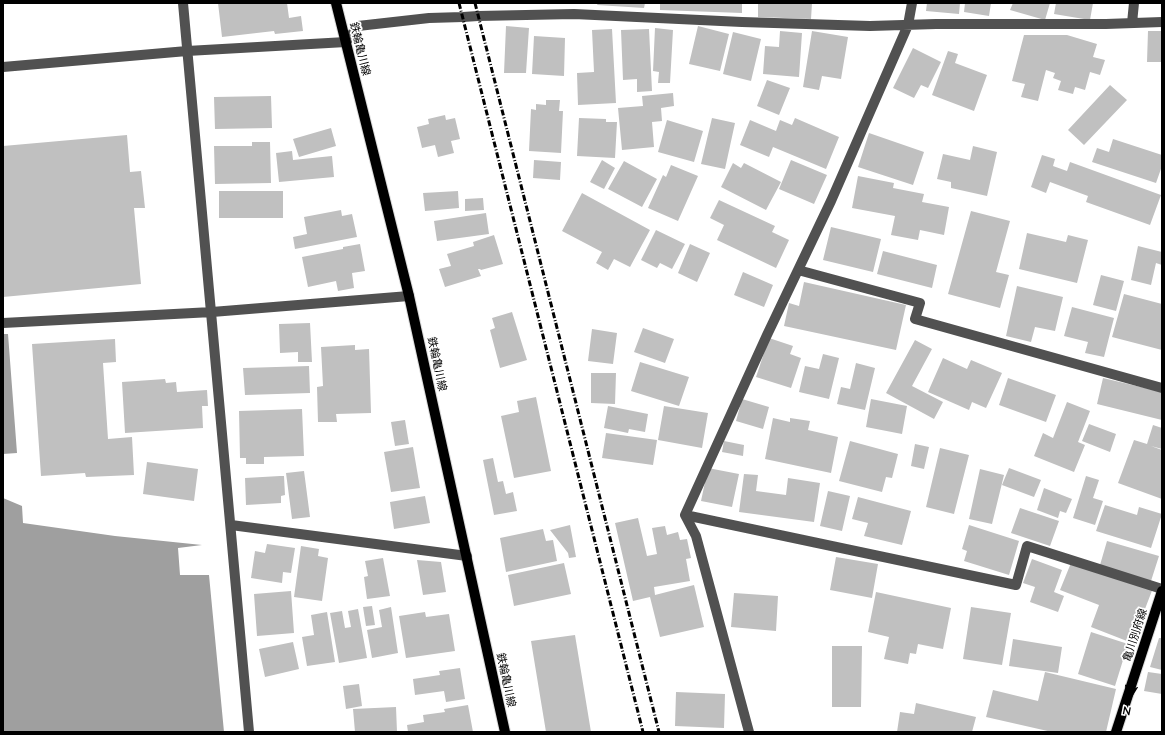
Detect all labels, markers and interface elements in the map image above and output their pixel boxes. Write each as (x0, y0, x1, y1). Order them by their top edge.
street label: 鉄輪亀川線 (347, 21, 373, 77)
street label: 鉄輪亀川線 (425, 336, 449, 392)
street label: 亀川別府線 (1120, 607, 1150, 663)
street label: 鉄輪亀川線 (494, 652, 518, 708)
north arrow (1109, 679, 1149, 719)
text: N (1121, 704, 1132, 718)

